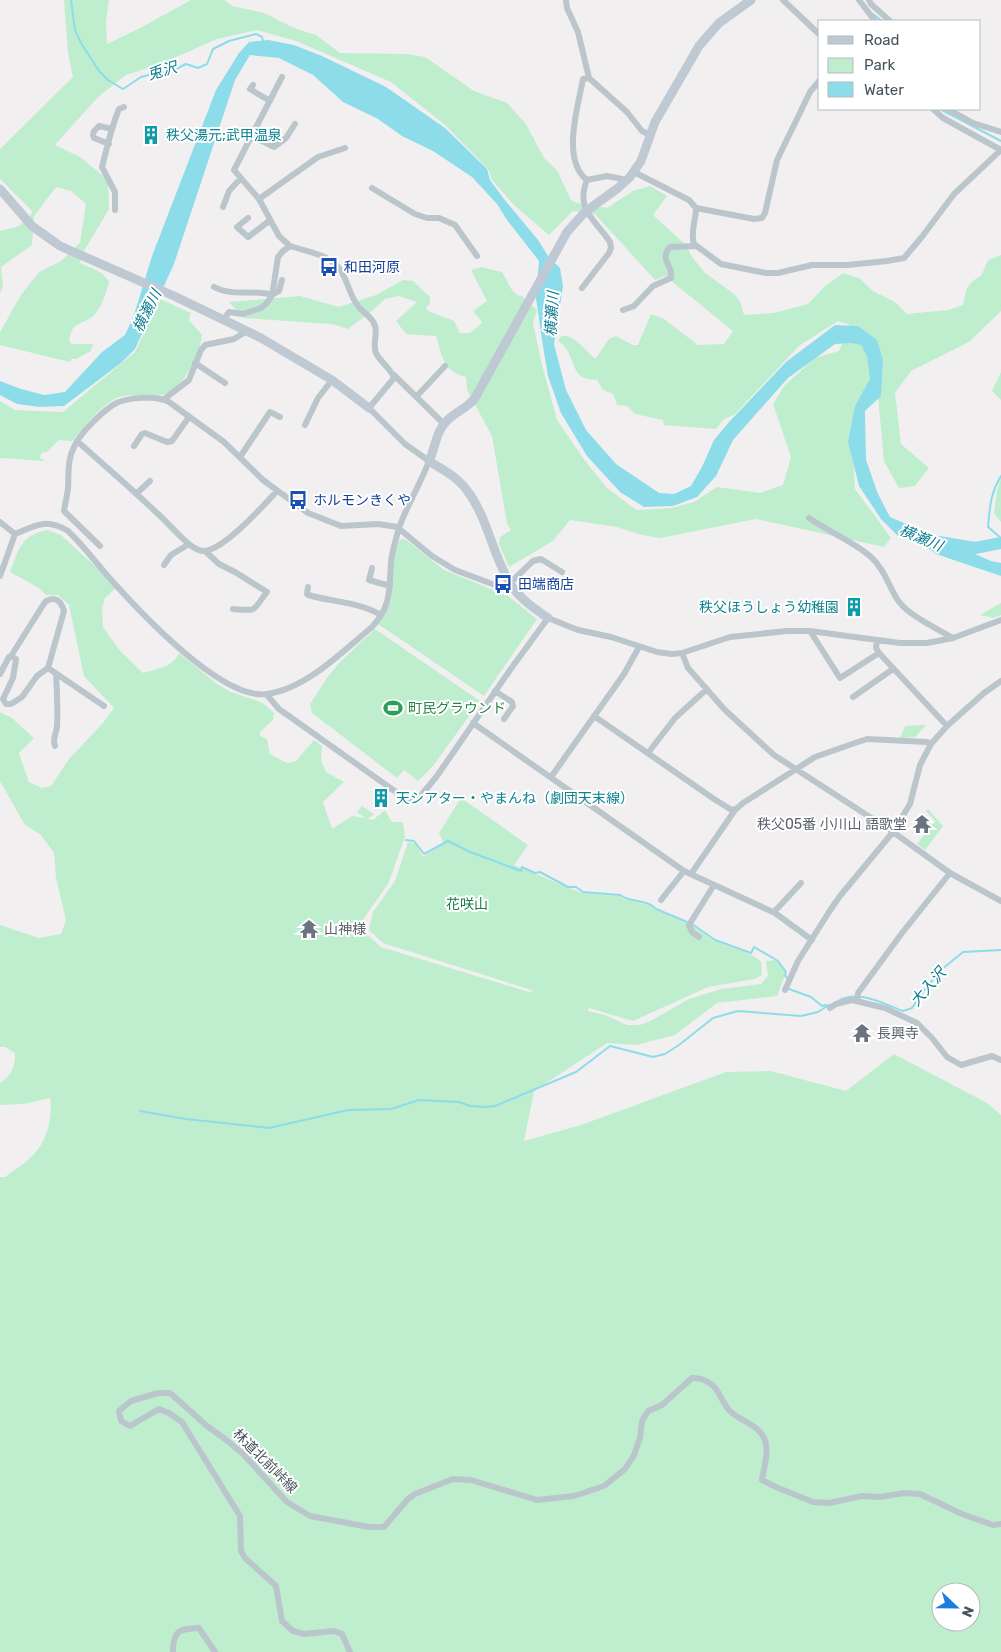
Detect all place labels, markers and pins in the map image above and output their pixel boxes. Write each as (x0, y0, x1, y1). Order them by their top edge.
building icon: 秩父湯元;武甲温泉 (140, 124, 162, 146)
place label: 秩父湯元;武甲温泉 (166, 127, 282, 144)
bus stop icon: 和田河原 (318, 256, 340, 278)
place label: 和田河原 (344, 259, 400, 276)
bus stop icon: ホルモンきくや (287, 489, 309, 511)
place label: ホルモンきくや (313, 492, 411, 509)
bus stop icon: 田端商店 (492, 573, 514, 595)
place label: 田端商店 (518, 576, 574, 593)
building icon: 秩父ほうしょう幼稚園 (843, 596, 865, 618)
place label: 秩父ほうしょう幼稚園 (699, 599, 839, 616)
sports icon: 町民グラウンド (382, 697, 404, 719)
place label: 町民グラウンド (408, 700, 506, 717)
building icon: 天シアター・やまんね（劇団天末線） (370, 787, 392, 809)
place label: 天シアター・やまんね（劇団天末線） (396, 790, 634, 807)
temple icon: 秩父05番 小川山 語歌堂 (911, 813, 933, 835)
place label: 秩父05番 小川山 語歌堂 (757, 816, 907, 833)
temple icon: 山神様 (298, 918, 320, 940)
place label: 山神様 (324, 921, 366, 938)
temple icon: 長興寺 (851, 1022, 873, 1044)
place label: 長興寺 (877, 1025, 919, 1042)

